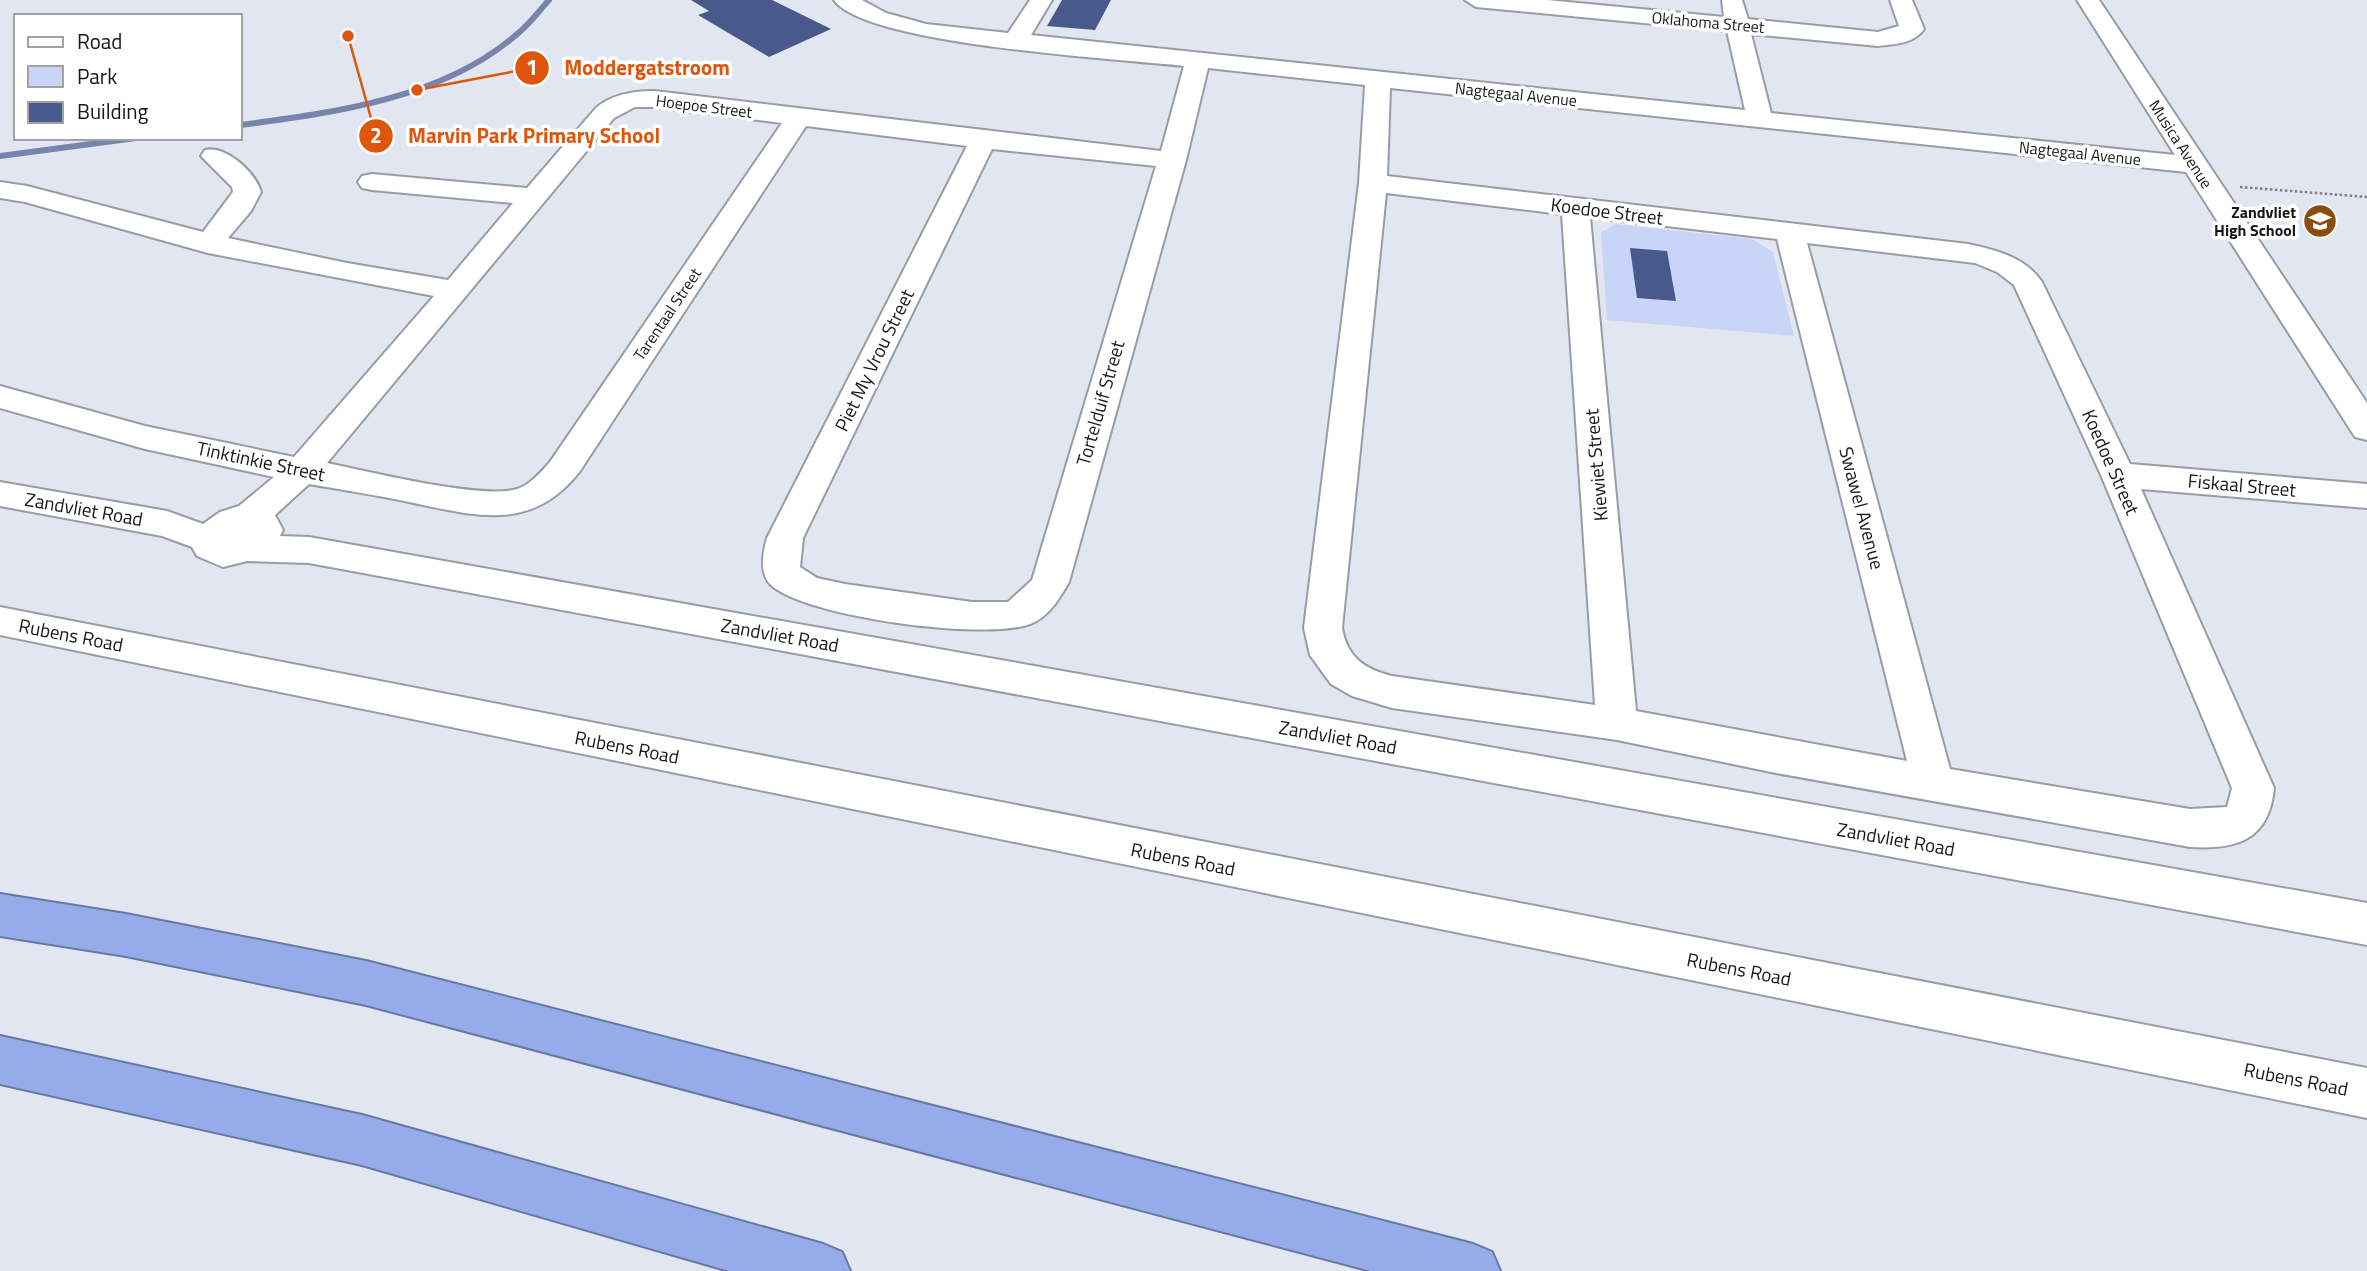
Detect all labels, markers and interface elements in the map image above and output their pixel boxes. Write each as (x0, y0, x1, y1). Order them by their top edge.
street label: Oklahoma Street (1651, 5, 1766, 39)
legend (14, 14, 242, 140)
text: Road (77, 25, 122, 57)
callout: Moddergatstroom (515, 47, 743, 89)
text: 1 (526, 51, 538, 83)
text: Moddergatstroom (564, 51, 730, 83)
text: Park (77, 60, 117, 92)
street label: Nagtegaal Avenue (1454, 76, 1578, 112)
street label: Hoepoe Street (654, 88, 754, 124)
text: Building (77, 95, 149, 127)
street label: Musica Avenue (2143, 95, 2219, 193)
callout: Marvin Park Primary School (359, 115, 674, 157)
text: 2 (370, 119, 382, 151)
text: Marvin Park Primary School (408, 119, 660, 151)
street label: Nagtegaal Avenue (2018, 135, 2142, 171)
street label: Koedoe Street (1549, 189, 1665, 232)
place label: Zandvliet High School (2214, 200, 2296, 242)
school or university icon: Zandvliet High School (2301, 202, 2339, 240)
street label: Tarentaal Street (627, 263, 707, 365)
street label: Piet My Vrou Street (826, 283, 921, 436)
street label: Tortelduif Street (1068, 336, 1131, 469)
street label: Koedoe Street (2075, 404, 2148, 520)
street label: Kiewiet Street (1576, 407, 1615, 522)
street label: Tinktinkie Street (194, 433, 328, 488)
street label: Swawel Avenue (1832, 443, 1893, 572)
street label: Fiskaal Street (2187, 465, 2298, 504)
street label: Zandvliet Road (23, 484, 145, 533)
street label: Rubens Road (16, 610, 126, 659)
street label: Zandvliet Road (719, 610, 841, 659)
street label: Zandvliet Road (1277, 712, 1399, 761)
street label: Rubens Road (572, 722, 682, 771)
street label: Zandvliet Road (1835, 814, 1957, 863)
street label: Rubens Road (1128, 834, 1238, 883)
street label: Rubens Road (1684, 944, 1794, 993)
street label: Rubens Road (2241, 1054, 2351, 1103)

